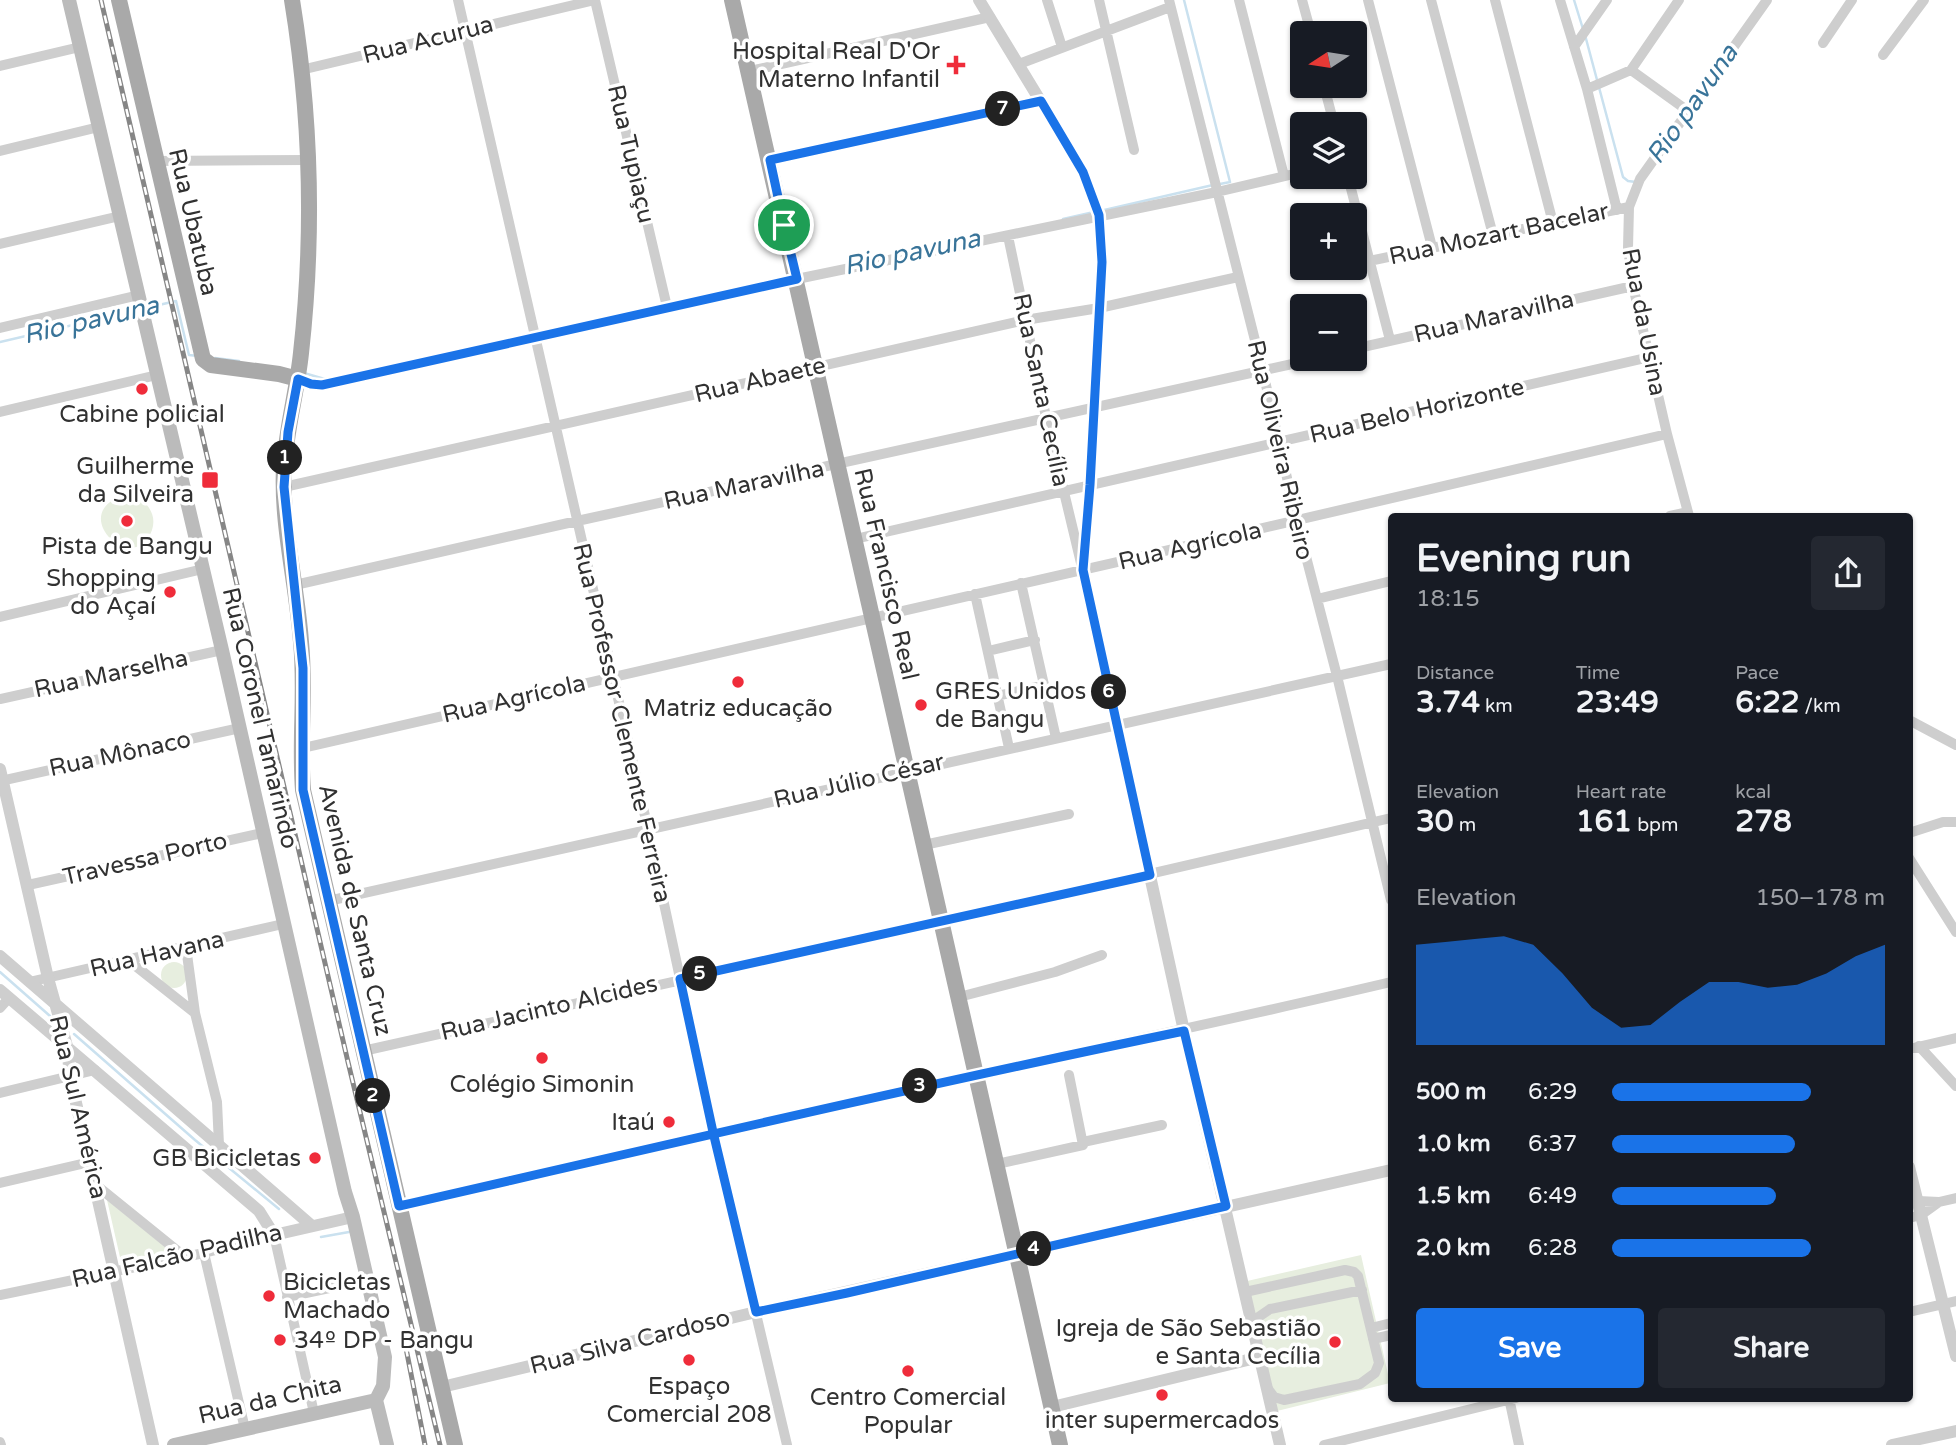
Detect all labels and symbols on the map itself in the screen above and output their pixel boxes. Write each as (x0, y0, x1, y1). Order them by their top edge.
street label: Rua Acurua (360, 10, 496, 70)
north arrow (1290, 21, 1367, 98)
place label: Hospital Real D'Or Materno Infantil (732, 37, 941, 94)
water label: Rio pavuna (1640, 37, 1745, 170)
marker: Hospital Real D'Or Materno Infantil (946, 55, 966, 75)
street label: Rua Tupiaçu (601, 82, 661, 226)
pin: 7 (986, 92, 1020, 126)
street label: Rua Ubatuba (162, 146, 224, 298)
pin (754, 195, 814, 255)
street label: Rua Mozart Bacelar (1386, 196, 1612, 271)
water label: Rio pavuna (841, 222, 984, 282)
street label: Rua da Usina (1615, 246, 1673, 398)
street label: Rua Maravilha (1411, 284, 1577, 350)
water label: Rio pavuna (20, 289, 163, 351)
street label: Rua Santa Cecília (1006, 291, 1076, 489)
street label: Rua Oliveira Ribeiro (1241, 337, 1319, 563)
street label: Rua Abaete (691, 351, 829, 409)
street label: Rua Belo Horizonte (1307, 372, 1527, 450)
marker: Cabine policial (134, 381, 150, 397)
place label: Cabine policial (59, 400, 225, 429)
pin: 1 (268, 440, 302, 476)
place label: Guilherme da Silveira (76, 452, 194, 509)
street label: Rua Maravilha (661, 454, 827, 516)
street label: Rua Francisco Real (848, 465, 924, 683)
marker: Guilherme da Silveira (200, 470, 220, 490)
marker: Pista de Bangu (119, 513, 135, 529)
street label: Rua Agrícola (1116, 515, 1264, 577)
place label: Pista de Bangu (41, 532, 213, 561)
street label: Rua Professor Clemente Ferreira (566, 540, 678, 906)
place label: Shopping do Açaí (46, 564, 156, 621)
marker: Shopping do Açaí (162, 584, 178, 600)
street label: Rua Coronel Tamarindo (216, 584, 304, 852)
street label: Rua Marselha (31, 644, 191, 704)
street label: Rua Agrícola (440, 668, 588, 730)
marker: Matriz educação (730, 674, 746, 690)
pin: 6 (1092, 674, 1126, 710)
place label: GRES Unidos de Bangu (935, 677, 1086, 734)
place label: Matriz educação (643, 694, 833, 723)
marker: GRES Unidos de Bangu (913, 697, 929, 713)
street label: Rua Mônaco (46, 725, 194, 783)
street label: Rua Júlio César (771, 747, 948, 815)
street label: Avenida de Santa Cruz (312, 781, 398, 1039)
street label: Travessa Porto (60, 826, 230, 892)
street label: Rua Havana (87, 924, 227, 984)
pin: 5 (682, 956, 718, 992)
street label: Rua Jacinto Alcides (438, 969, 660, 1047)
street label: Rua Sul América (43, 1012, 113, 1202)
marker: Colégio Simonin (534, 1050, 550, 1066)
pin: 3 (902, 1068, 937, 1104)
place label: Colégio Simonin (450, 1070, 634, 1099)
pin: 2 (356, 1078, 390, 1114)
place label: Itaú (611, 1108, 655, 1137)
marker: Itaú (661, 1114, 677, 1130)
place label: GB Bicicletas (152, 1144, 301, 1173)
marker: GB Bicicletas (307, 1150, 323, 1166)
street label: Rua Falcão Padilha (69, 1218, 285, 1294)
pin: 4 (1016, 1232, 1052, 1266)
place label: Bicicletas Machado (283, 1268, 391, 1325)
marker: Bicicletas Machado (261, 1288, 277, 1304)
street label: Rua Silva Cardoso (527, 1303, 733, 1381)
place label: Igreja de São Sebastião e Santa Cecília (1055, 1314, 1321, 1371)
place label: 34º DP - Bangu (294, 1326, 474, 1355)
marker: 34º DP - Bangu (272, 1332, 288, 1348)
marker: Igreja de São Sebastião e Santa Cecília (1327, 1334, 1343, 1350)
marker: Espaço Comercial 208 (681, 1352, 697, 1368)
marker: Centro Comercial Popular (900, 1363, 916, 1379)
street label: Rua da Chita (195, 1369, 345, 1431)
place label: Espaço Comercial 208 (606, 1372, 772, 1429)
place label: Centro Comercial Popular (810, 1383, 1006, 1440)
marker: inter supermercados (1154, 1387, 1170, 1403)
place label: inter supermercados (1045, 1406, 1279, 1435)

